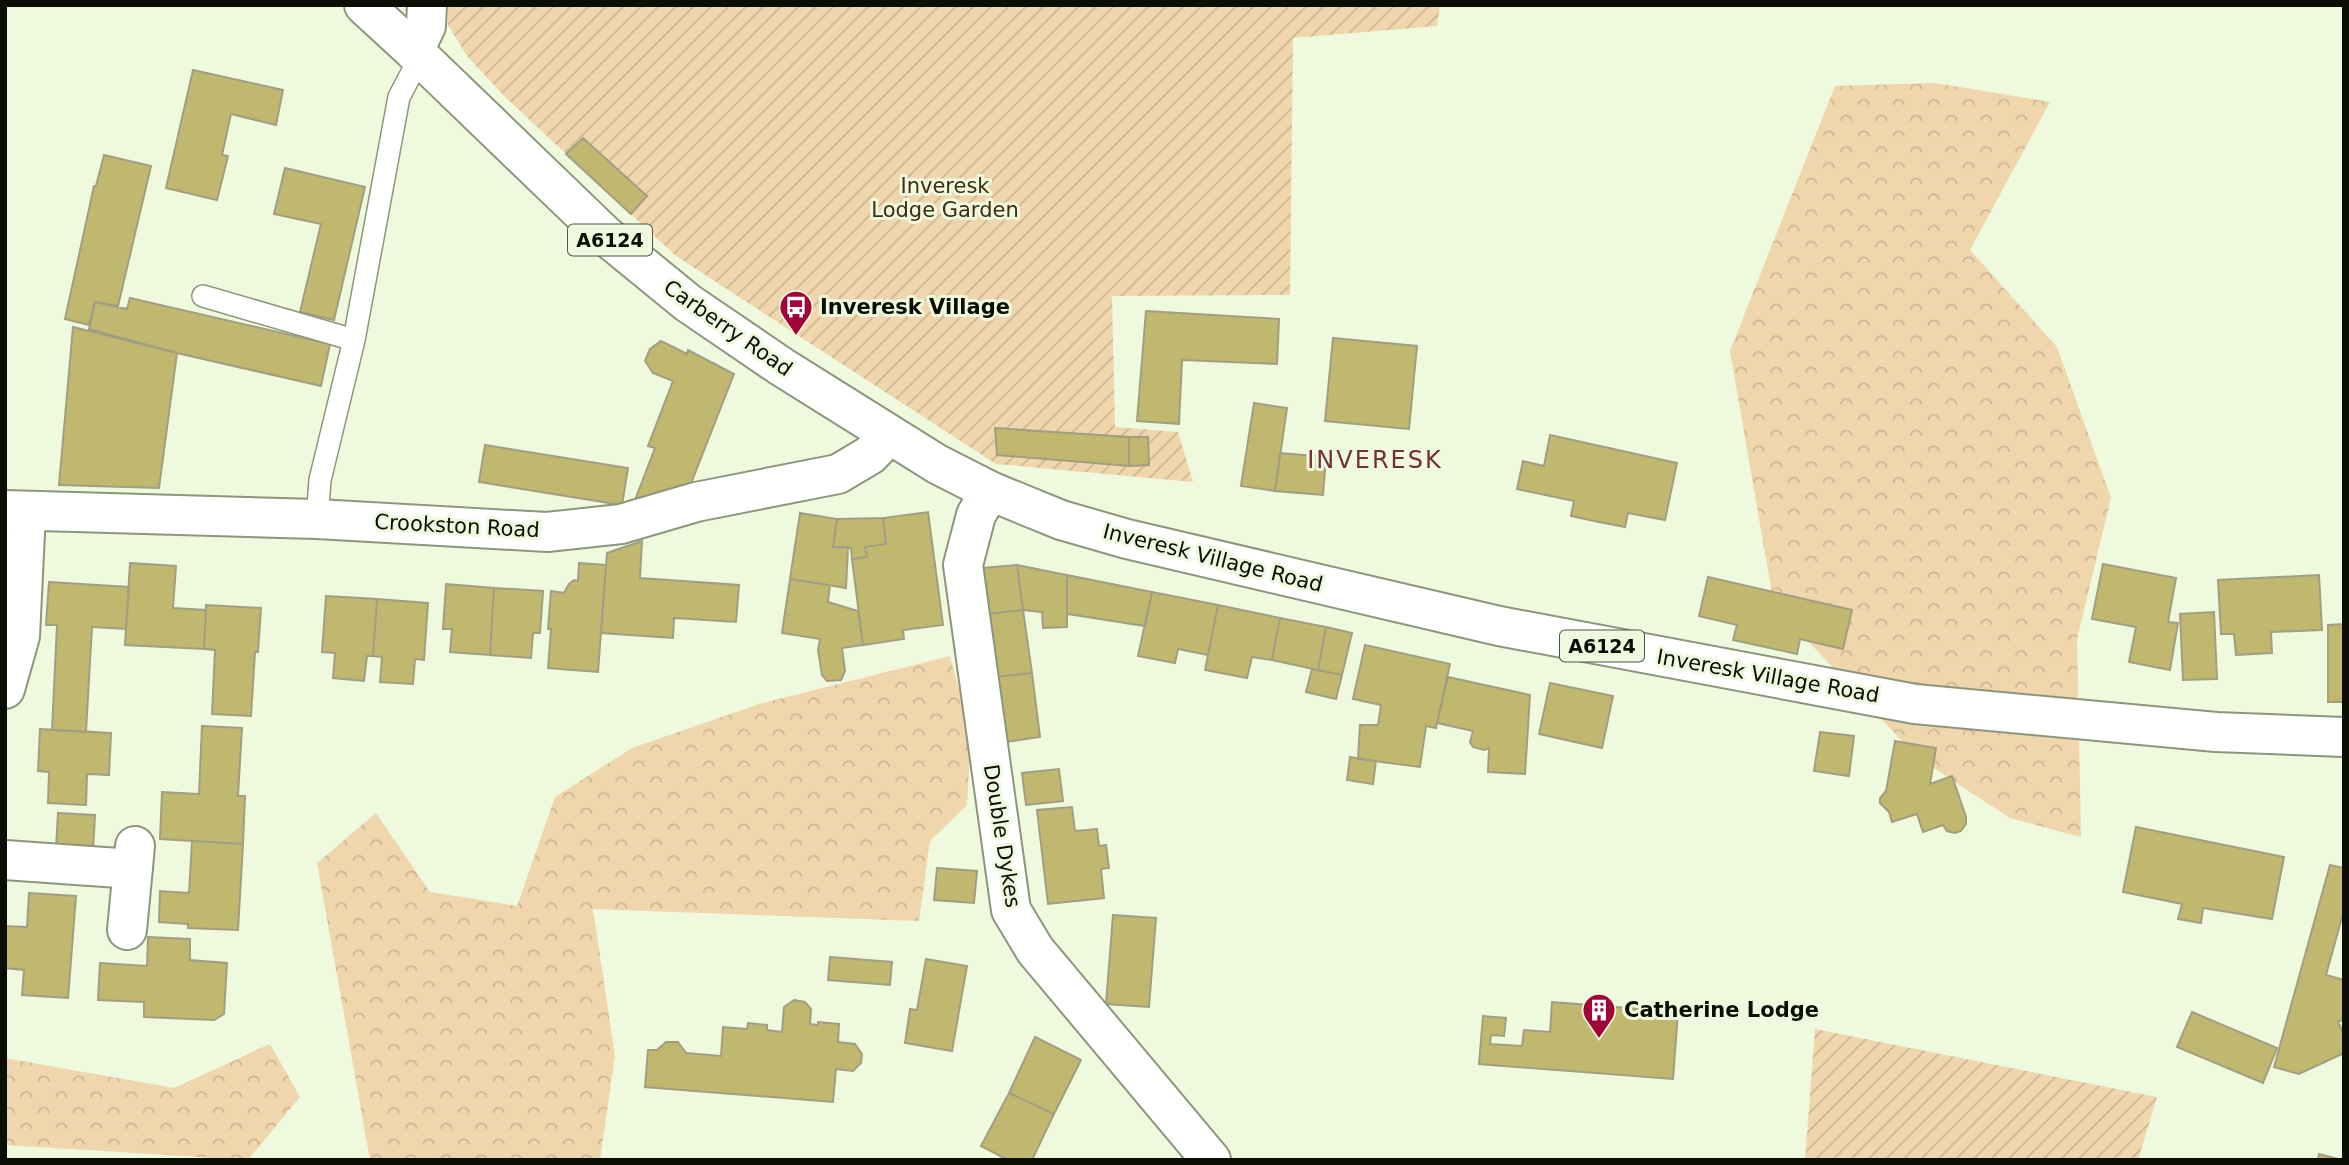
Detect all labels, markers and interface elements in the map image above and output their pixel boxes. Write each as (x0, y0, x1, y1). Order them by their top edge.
park label: Inveresk Lodge Garden (871, 174, 1019, 222)
road number: A6124 (568, 224, 652, 256)
street label: Carberry Road (659, 275, 797, 381)
bus stop icon: Inveresk Village (777, 288, 815, 337)
place label: Inveresk Village (820, 295, 1010, 319)
district label: INVERESK (1307, 446, 1443, 474)
street label: Crookston Road (374, 510, 540, 542)
street label: Inveresk Village Road (1101, 519, 1325, 597)
road number: A6124 (1560, 631, 1644, 662)
street label: Inveresk Village Road (1655, 645, 1881, 707)
street label: Double Dykes (979, 763, 1025, 909)
building icon: Catherine Lodge (1580, 991, 1618, 1040)
place label: Catherine Lodge (1624, 998, 1819, 1022)

